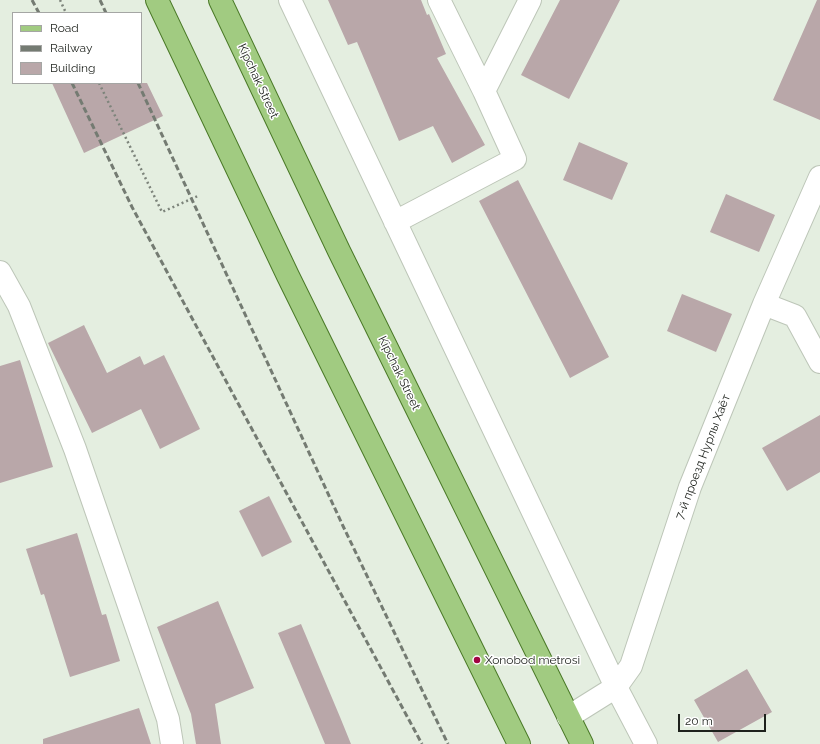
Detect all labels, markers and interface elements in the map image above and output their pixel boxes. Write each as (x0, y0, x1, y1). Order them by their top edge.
legend (12, 12, 142, 84)
text: Road (50, 21, 79, 35)
text: Railway (50, 41, 92, 55)
street label: Kipchak Street (234, 41, 282, 121)
text: Building (50, 61, 96, 75)
street label: Kipchak Street (375, 334, 423, 412)
street label: 7-й проезд Нурлы Хаёт (672, 392, 734, 522)
place label: Xonobod metrosi (485, 653, 580, 667)
marker: Xonobod metrosi (472, 655, 482, 665)
scale bar (680, 706, 768, 732)
text: 20 m (685, 714, 713, 728)

